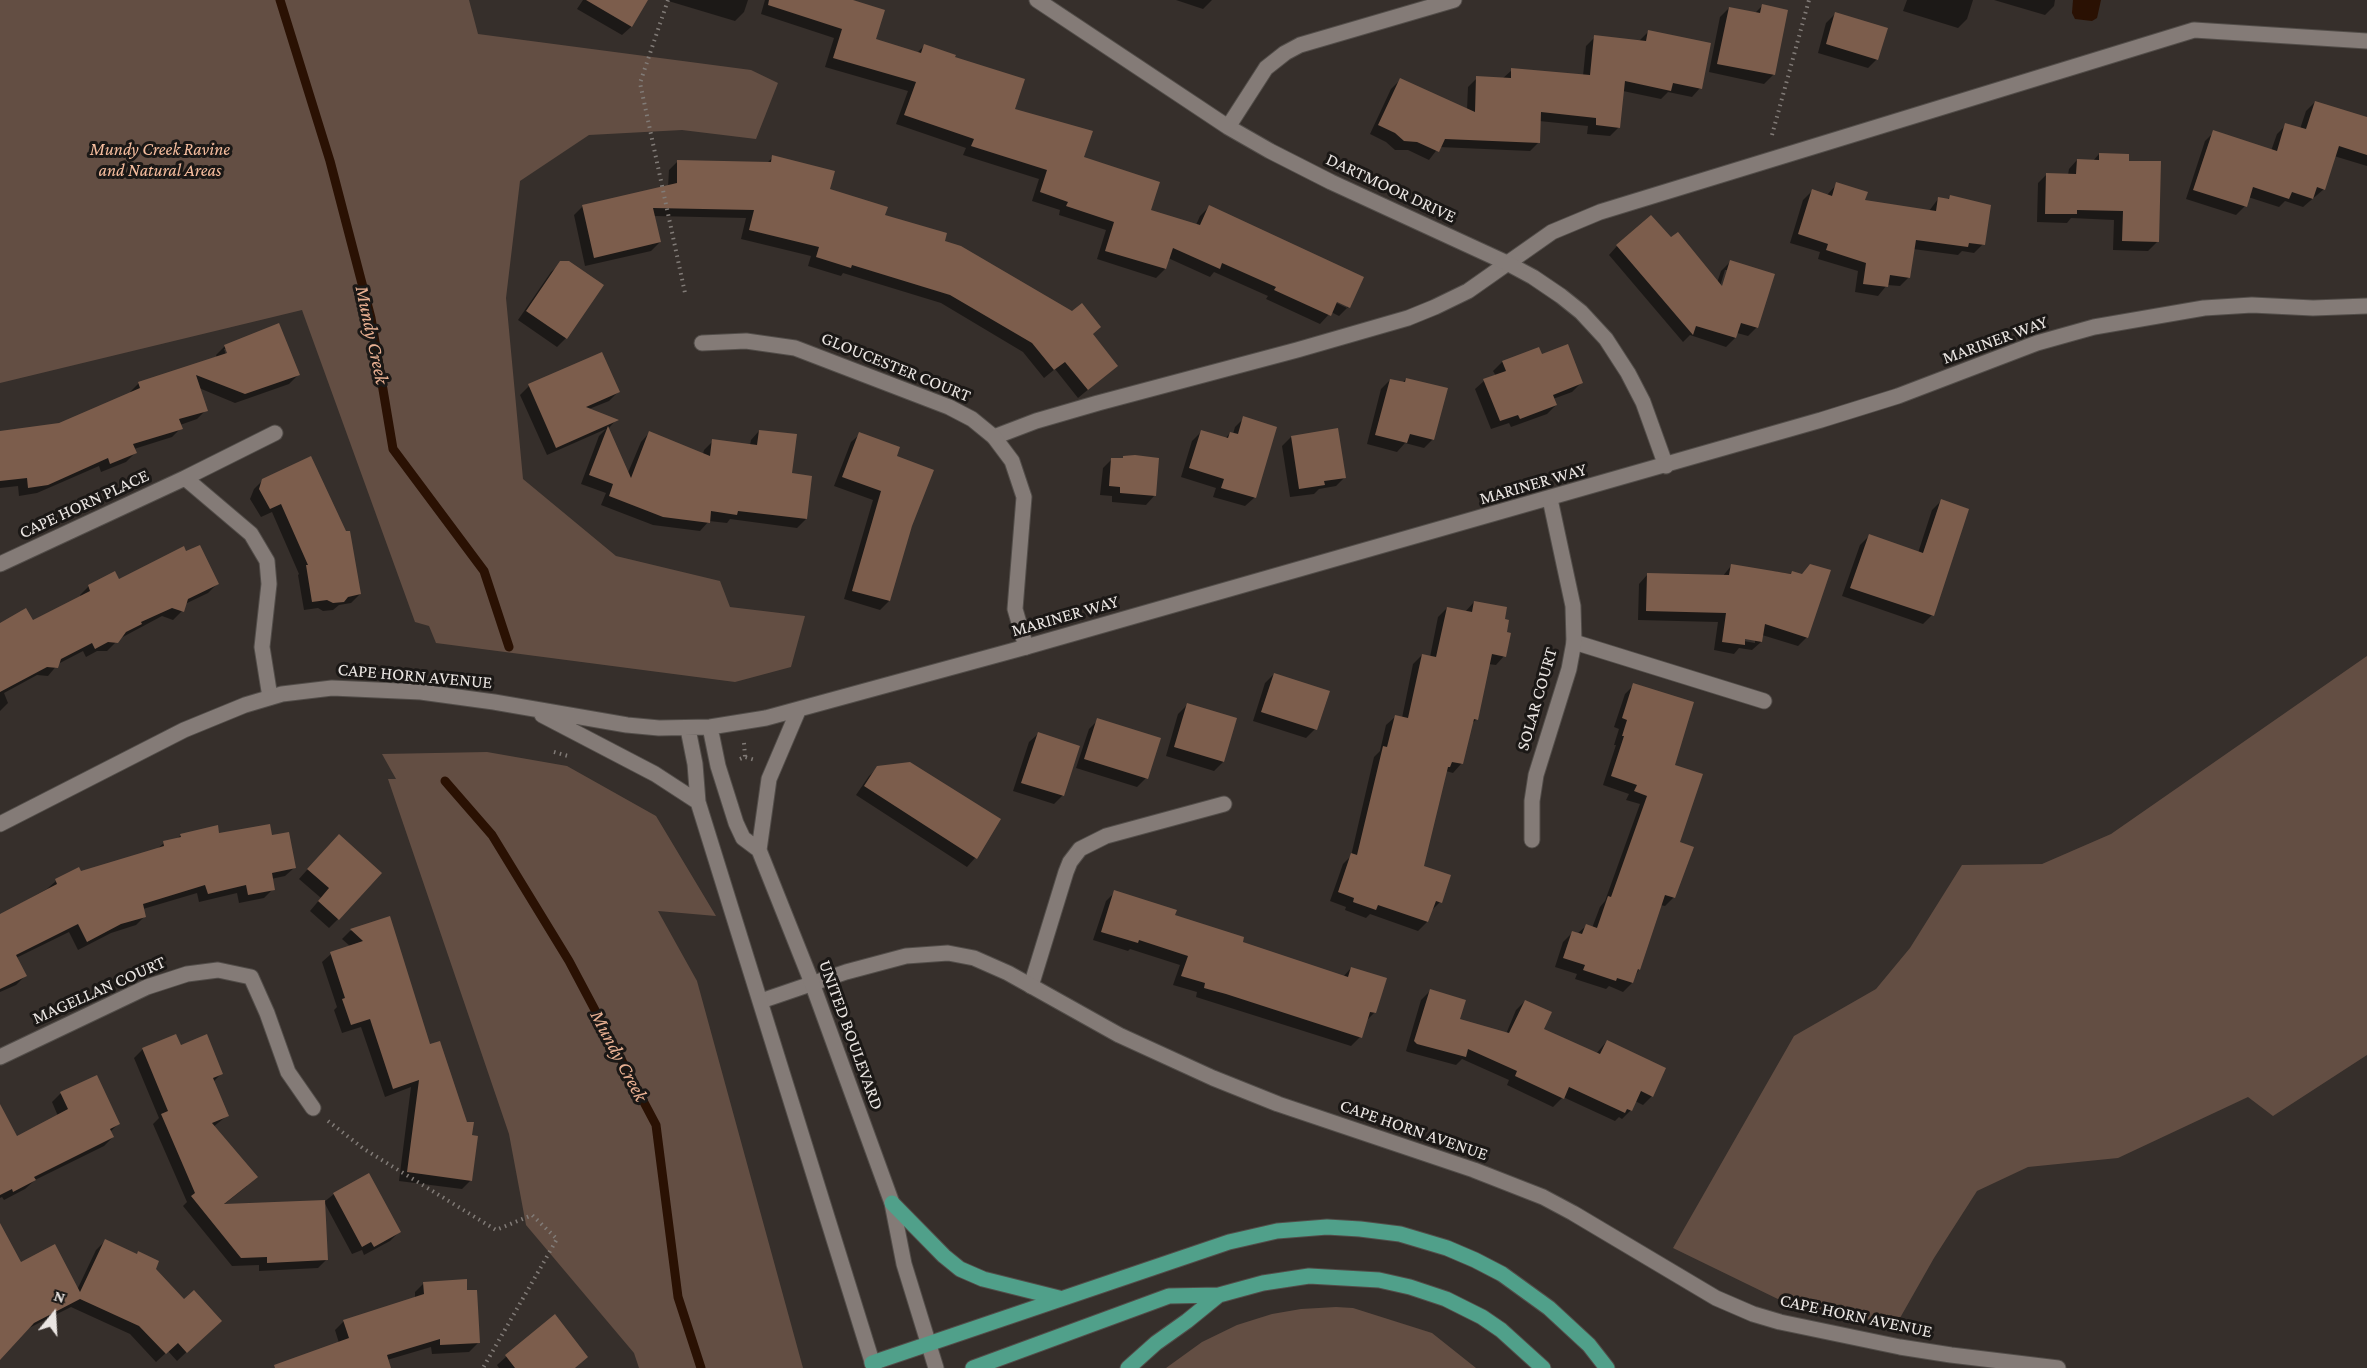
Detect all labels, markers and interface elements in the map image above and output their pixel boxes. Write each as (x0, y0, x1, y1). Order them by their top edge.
park label: Mundy Creek Ravine and Natural Areas (90, 138, 230, 180)
street label: DARTMOOR DRIVE (1322, 148, 1460, 228)
water label: Mundy Creek (350, 283, 394, 387)
street label: MARINER WAY (1939, 311, 2051, 369)
street label: GLOUCESTER COURT (818, 327, 974, 407)
street label: MARINER WAY (1477, 458, 1589, 510)
street label: CAPE HORN PLACE (16, 465, 152, 543)
street label: MARINER WAY (1009, 590, 1121, 642)
street label: SOLAR COURT (1512, 645, 1562, 753)
street label: CAPE HORN AVENUE (337, 658, 493, 694)
street label: MAGELLAN COURT (29, 951, 169, 1029)
street label: UNITED BOULEVARD (814, 957, 888, 1113)
water label: Mundy Creek (585, 1006, 653, 1106)
street label: CAPE HORN AVENUE (1337, 1095, 1491, 1165)
north arrow (24, 1284, 84, 1344)
text: N (52, 1287, 68, 1306)
street label: CAPE HORN AVENUE (1778, 1289, 1934, 1343)

